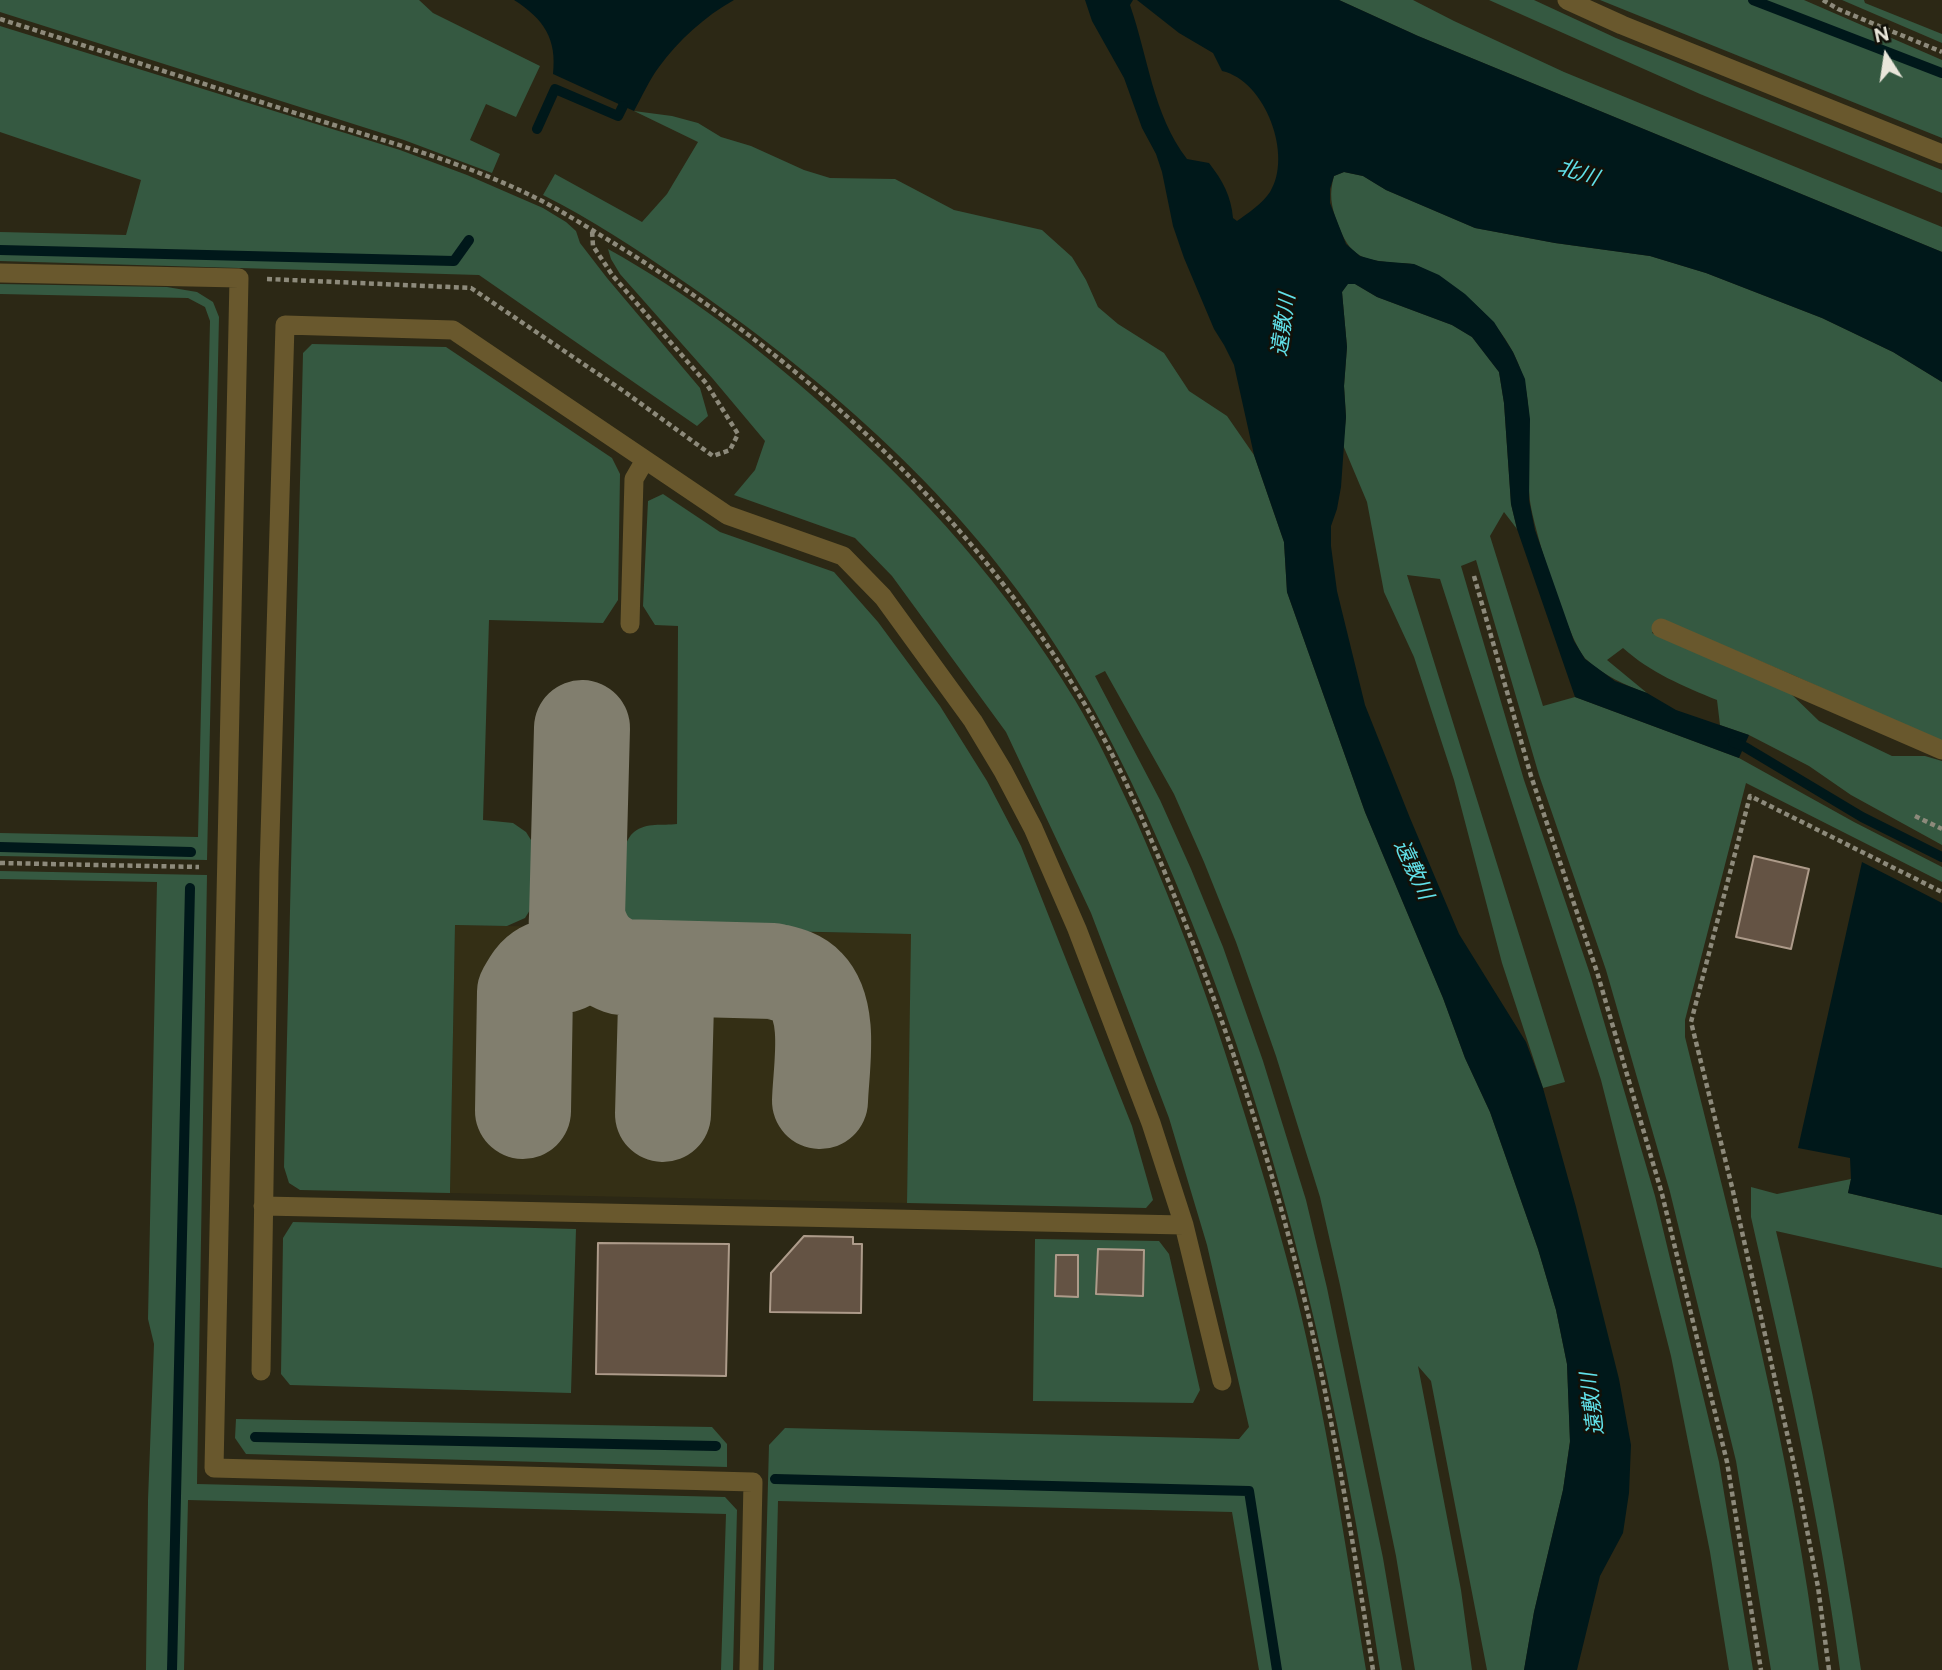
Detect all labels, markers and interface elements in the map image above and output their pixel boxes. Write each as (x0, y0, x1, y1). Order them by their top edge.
north arrow (1851, 21, 1921, 91)
text: N (1872, 22, 1891, 48)
water label: 北川 (1554, 155, 1602, 191)
water label: 遠敷川 (1267, 292, 1301, 358)
water label: 遠敷川 (1388, 836, 1438, 904)
water label: 遠敷川 (1577, 1371, 1609, 1437)

